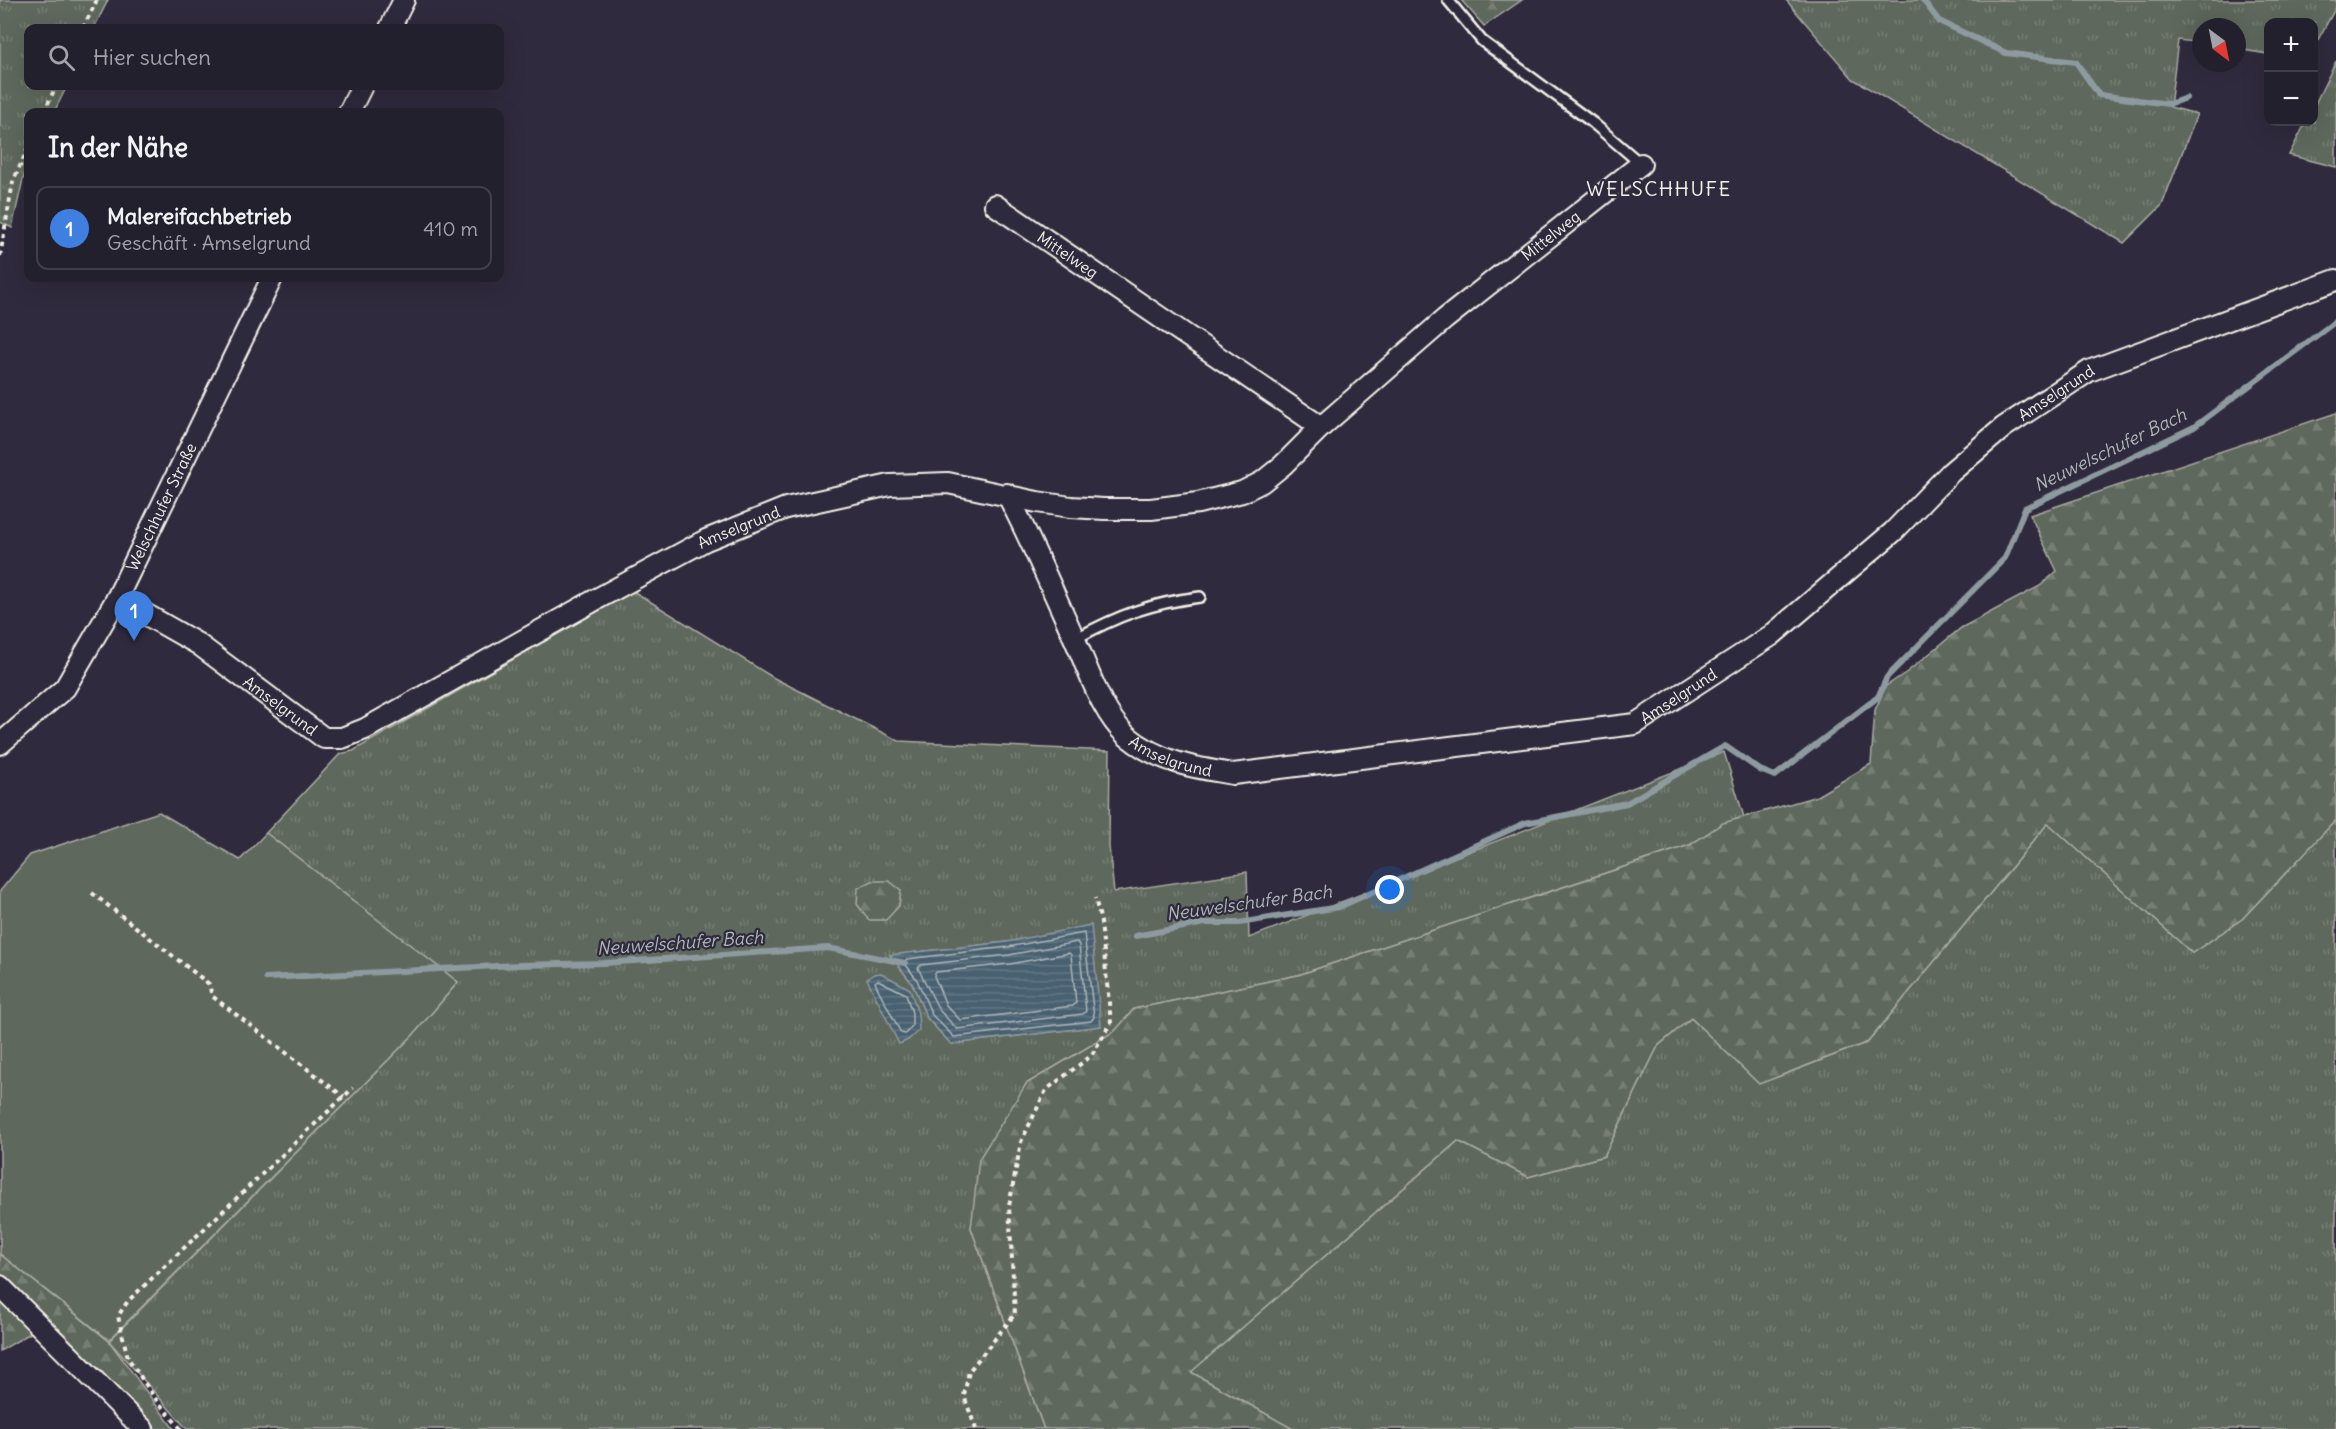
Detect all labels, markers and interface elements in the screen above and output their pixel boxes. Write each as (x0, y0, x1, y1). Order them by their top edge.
north arrow (2192, 18, 2246, 72)
map controls (2264, 18, 2318, 126)
button: + (2264, 18, 2318, 72)
search box (24, 24, 504, 90)
icon: search (45, 41, 78, 74)
text: Hier suchen (93, 43, 211, 71)
button: − (2264, 72, 2318, 126)
text: In der Nähe (48, 131, 188, 164)
district label: WELSCHHUFE (1586, 176, 1732, 201)
text: Malereifachbetrieb (107, 202, 292, 230)
street label: Mittelweg (1517, 206, 1584, 265)
text: 1 (66, 216, 73, 241)
text: 410 m (423, 216, 478, 241)
street label: Mittelweg (1033, 227, 1102, 282)
text: Geschäft · Amselgrund (107, 230, 311, 255)
street label: Amselgrund (2014, 360, 2098, 425)
water label: Neuwelschufer Bach (2030, 402, 2190, 496)
street label: Welschhufer Straße (122, 439, 201, 574)
street label: Amselgrund (694, 501, 783, 553)
pin: 1 (114, 592, 154, 641)
street label: Amselgrund (1636, 664, 1720, 728)
street label: Amselgrund (239, 671, 321, 740)
street label: Amselgrund (1125, 731, 1214, 780)
your location (1375, 875, 1404, 904)
water label: Neuwelschufer Bach (1165, 879, 1334, 926)
water label: Neuwelschufer Bach (596, 925, 765, 960)

